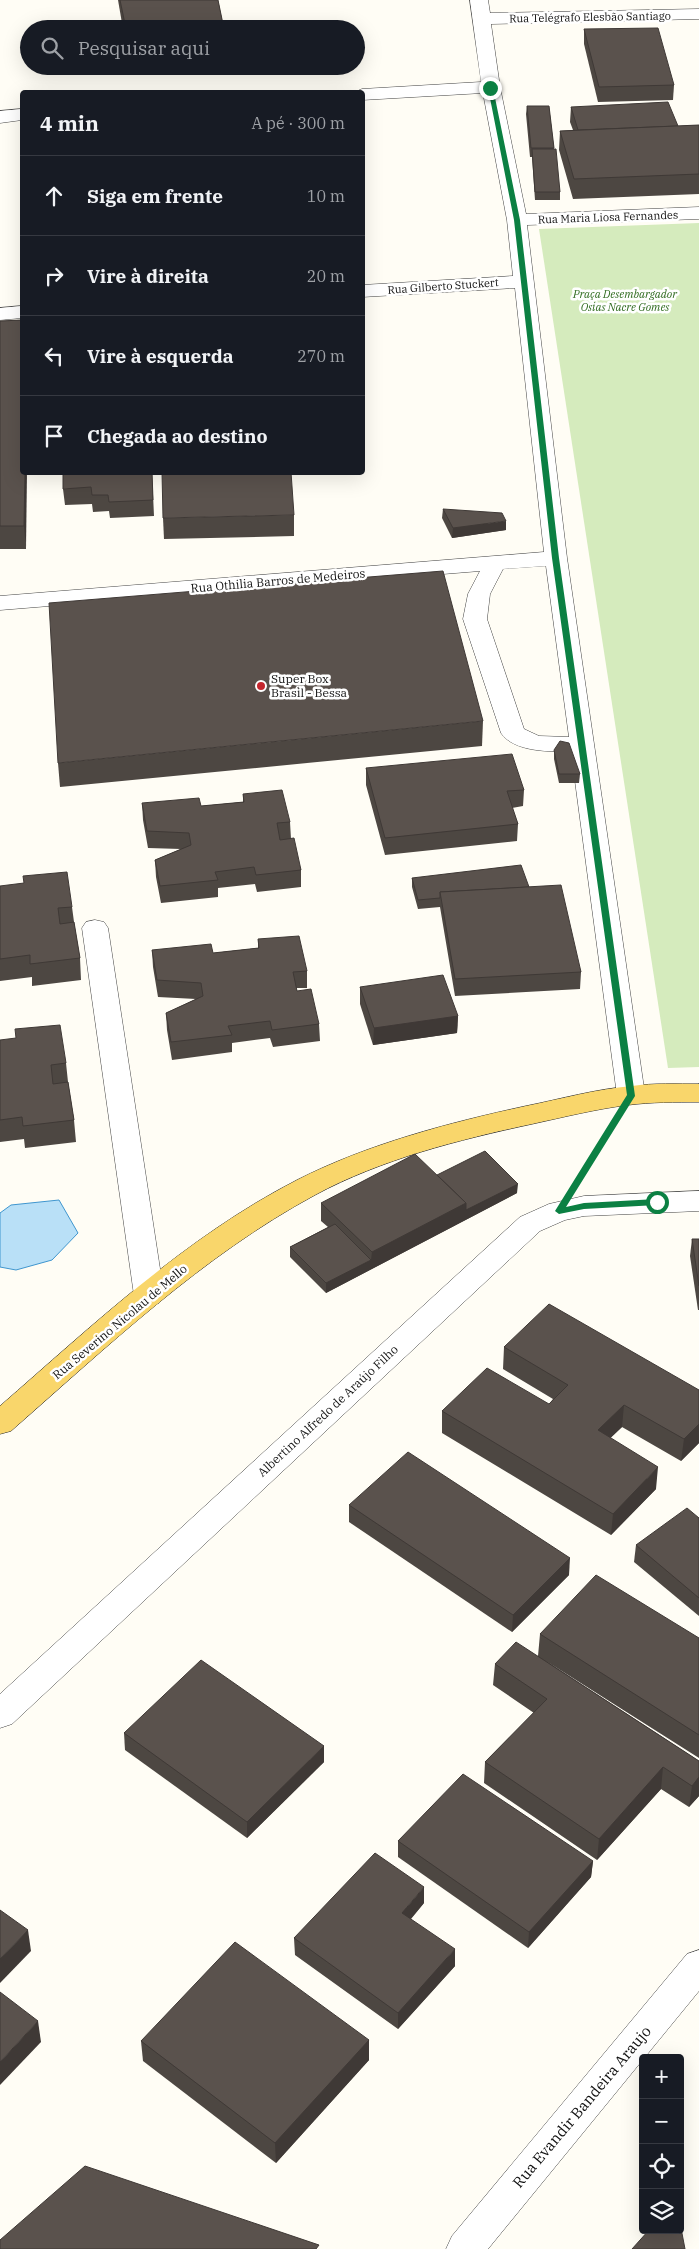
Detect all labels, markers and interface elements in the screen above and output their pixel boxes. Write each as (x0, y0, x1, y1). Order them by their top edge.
street label: Rua Telégrafo Elesbão Santiago (509, 9, 671, 25)
search box (20, 20, 365, 75)
icon: search (38, 34, 66, 62)
text: Pesquisar aqui (78, 36, 210, 60)
route end (479, 77, 502, 100)
text: 4 min (40, 109, 99, 137)
text: A pé · 300 m (251, 113, 345, 133)
icon: ahead (40, 182, 68, 210)
text: Siga em frente (87, 184, 223, 208)
text: 10 m (307, 186, 345, 206)
street label: Rua Maria Liosa Fernandes (538, 208, 678, 226)
icon: right (40, 262, 68, 290)
text: Vire à direita (87, 264, 209, 288)
text: 20 m (307, 266, 345, 286)
street label: Rua Gilberto Stuckert (387, 275, 499, 297)
park label: Praça Desembargador Osias Nacre Gomes (572, 287, 678, 314)
icon: left (40, 342, 68, 370)
text: Vire à esquerda (87, 344, 234, 368)
text: 270 m (297, 346, 345, 366)
icon: arrive (40, 422, 68, 450)
text: Chegada ao destino (87, 424, 268, 448)
street label: Rua Othilia Barros de Medeiros (190, 565, 366, 596)
place label: Super Box Brasil - Bessa (271, 671, 348, 700)
marker: Super Box Brasil - Bessa (255, 680, 267, 692)
route start (646, 1191, 669, 1214)
street label: Rua Severino Nicolau de Mello (49, 1261, 190, 1382)
street label: Albertino Alfredo de Araújo Filho (254, 1341, 401, 1480)
street label: Rua Evandir Bandeira Araujo (508, 2022, 655, 2191)
map controls (639, 2054, 684, 2234)
button: + (639, 2054, 684, 2099)
button: − (639, 2099, 684, 2144)
button: locate (639, 2144, 684, 2189)
button: layers (639, 2189, 684, 2234)

